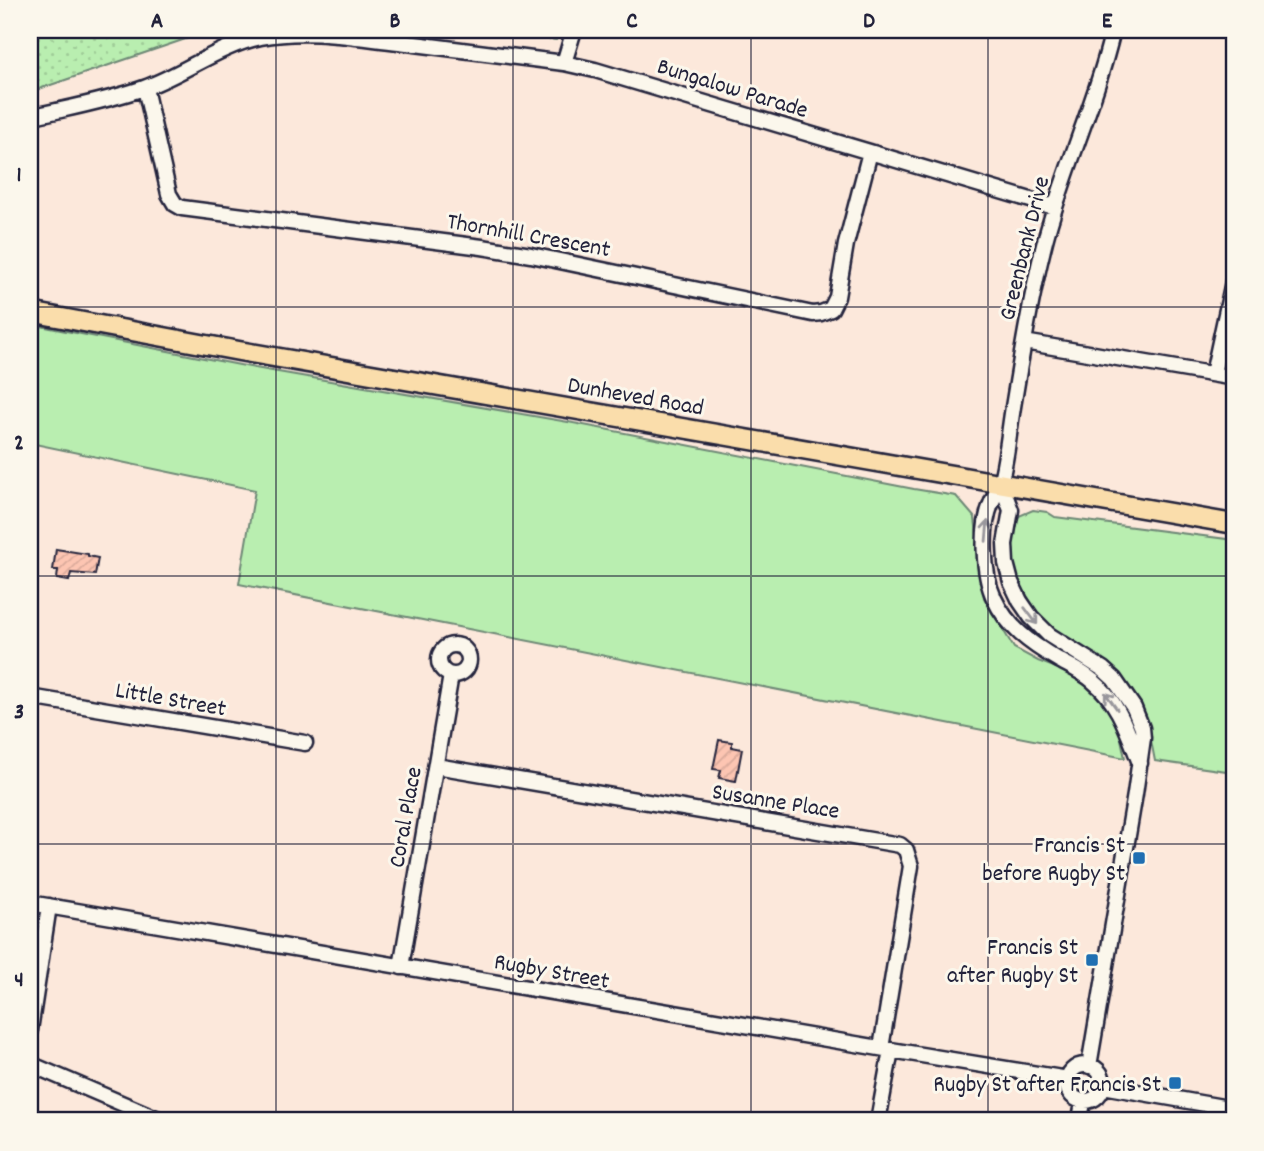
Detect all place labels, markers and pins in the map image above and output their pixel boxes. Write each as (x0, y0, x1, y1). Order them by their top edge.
place label: Francis St before Rugby St (982, 830, 1125, 892)
marker: Francis St before Rugby St (1131, 850, 1147, 866)
place label: Francis St after Rugby St (947, 932, 1078, 994)
marker: Francis St after Rugby St (1084, 952, 1100, 968)
place label: Rugby St after Francis St (933, 1069, 1161, 1103)
marker: Rugby St after Francis St (1167, 1075, 1183, 1091)

